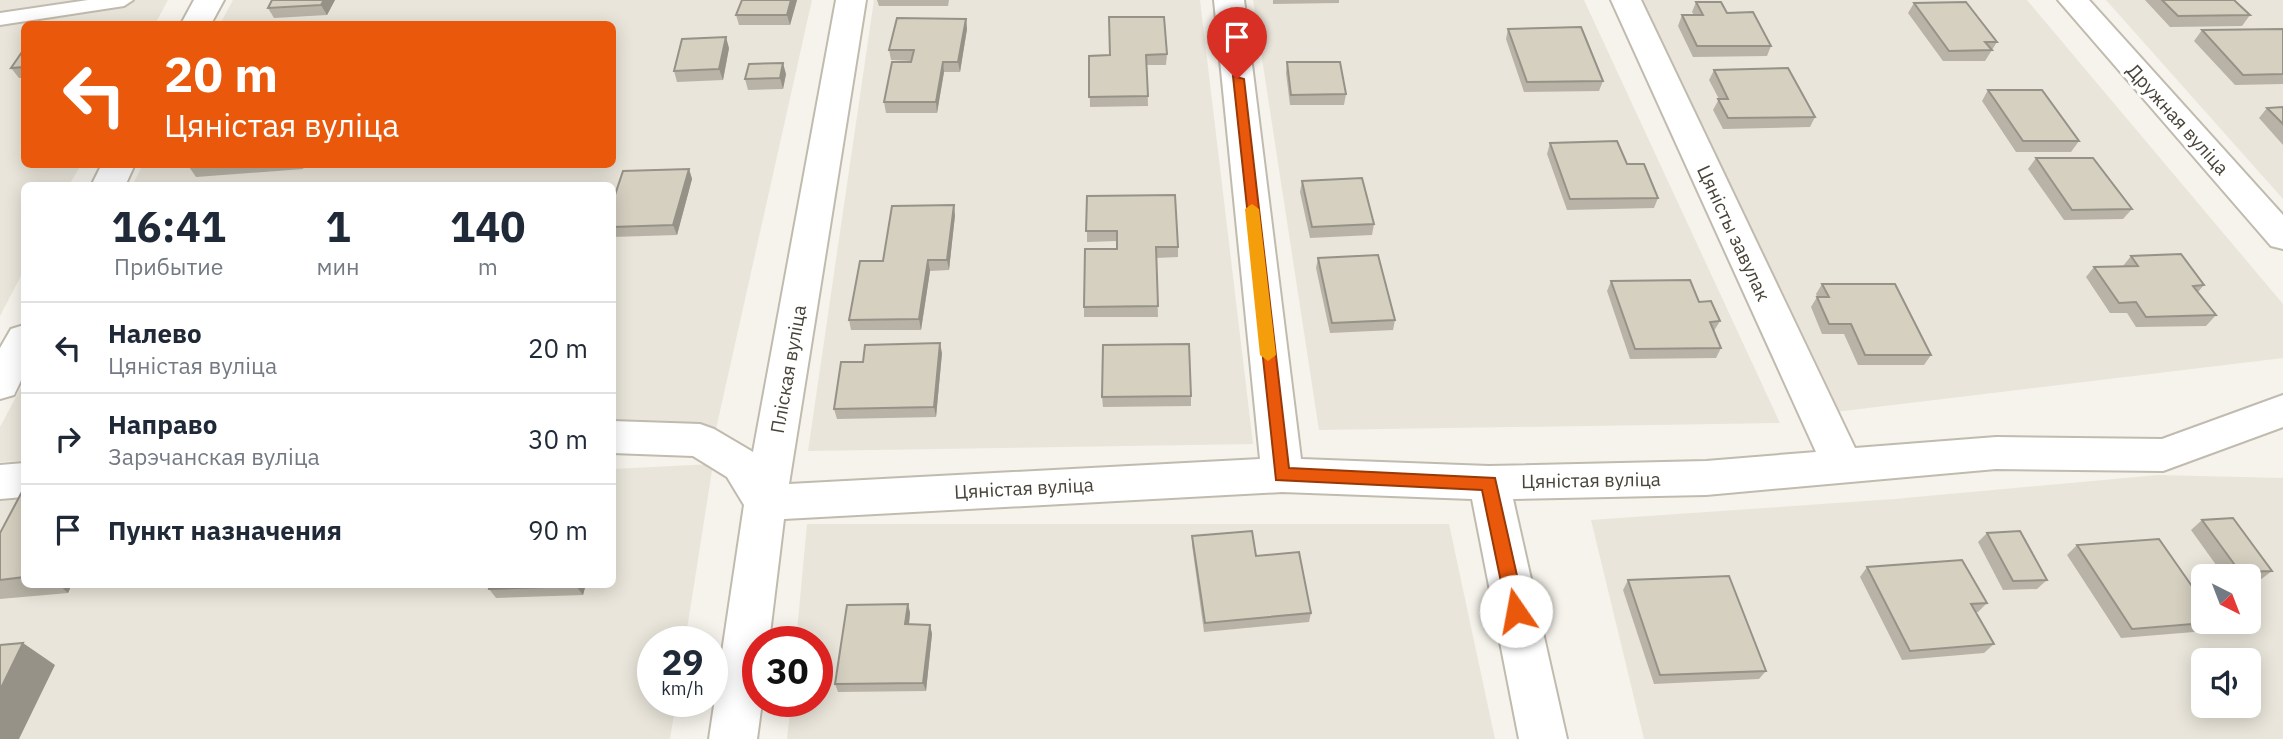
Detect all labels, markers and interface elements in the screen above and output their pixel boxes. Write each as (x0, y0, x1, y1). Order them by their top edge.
pin (1207, 7, 1267, 79)
icon: arrive (1218, 18, 1256, 56)
text: 20 m (164, 42, 278, 105)
icon: left (49, 49, 140, 140)
street label: Дружная вуліца (2122, 58, 2234, 180)
text: Цяністая вуліца (164, 104, 399, 146)
street label: Цяністы завулак (1692, 161, 1776, 305)
text: 16:41 (111, 199, 226, 254)
text: 1 (325, 199, 351, 254)
text: 140 (450, 199, 526, 254)
text: Прибытие (114, 251, 223, 281)
text: мин (316, 251, 360, 281)
text: m (478, 251, 498, 281)
street label: Пліская вуліца (765, 303, 811, 435)
text: Налево (108, 316, 202, 350)
icon: left (49, 329, 87, 367)
text: 20 m (528, 331, 588, 365)
text: Цяністая вуліца (108, 350, 277, 380)
text: Направо (108, 407, 217, 441)
icon: right (49, 420, 87, 458)
text: 30 m (528, 422, 588, 456)
text: Зарэчанская вуліца (108, 441, 320, 471)
street label: Цяністая вуліца (1521, 467, 1661, 493)
street label: Цяністая вуліца (954, 472, 1094, 504)
icon: arrive (49, 511, 87, 549)
text: Пункт назначения (108, 513, 342, 547)
text: 90 m (528, 513, 588, 547)
north arrow (2191, 564, 2261, 634)
map controls (2191, 564, 2261, 718)
position arrow (1479, 574, 1553, 648)
speed limit sign: 30 (742, 626, 833, 717)
text: 29 (661, 639, 704, 685)
button: sound (2191, 648, 2261, 718)
text: km/h (661, 677, 704, 700)

